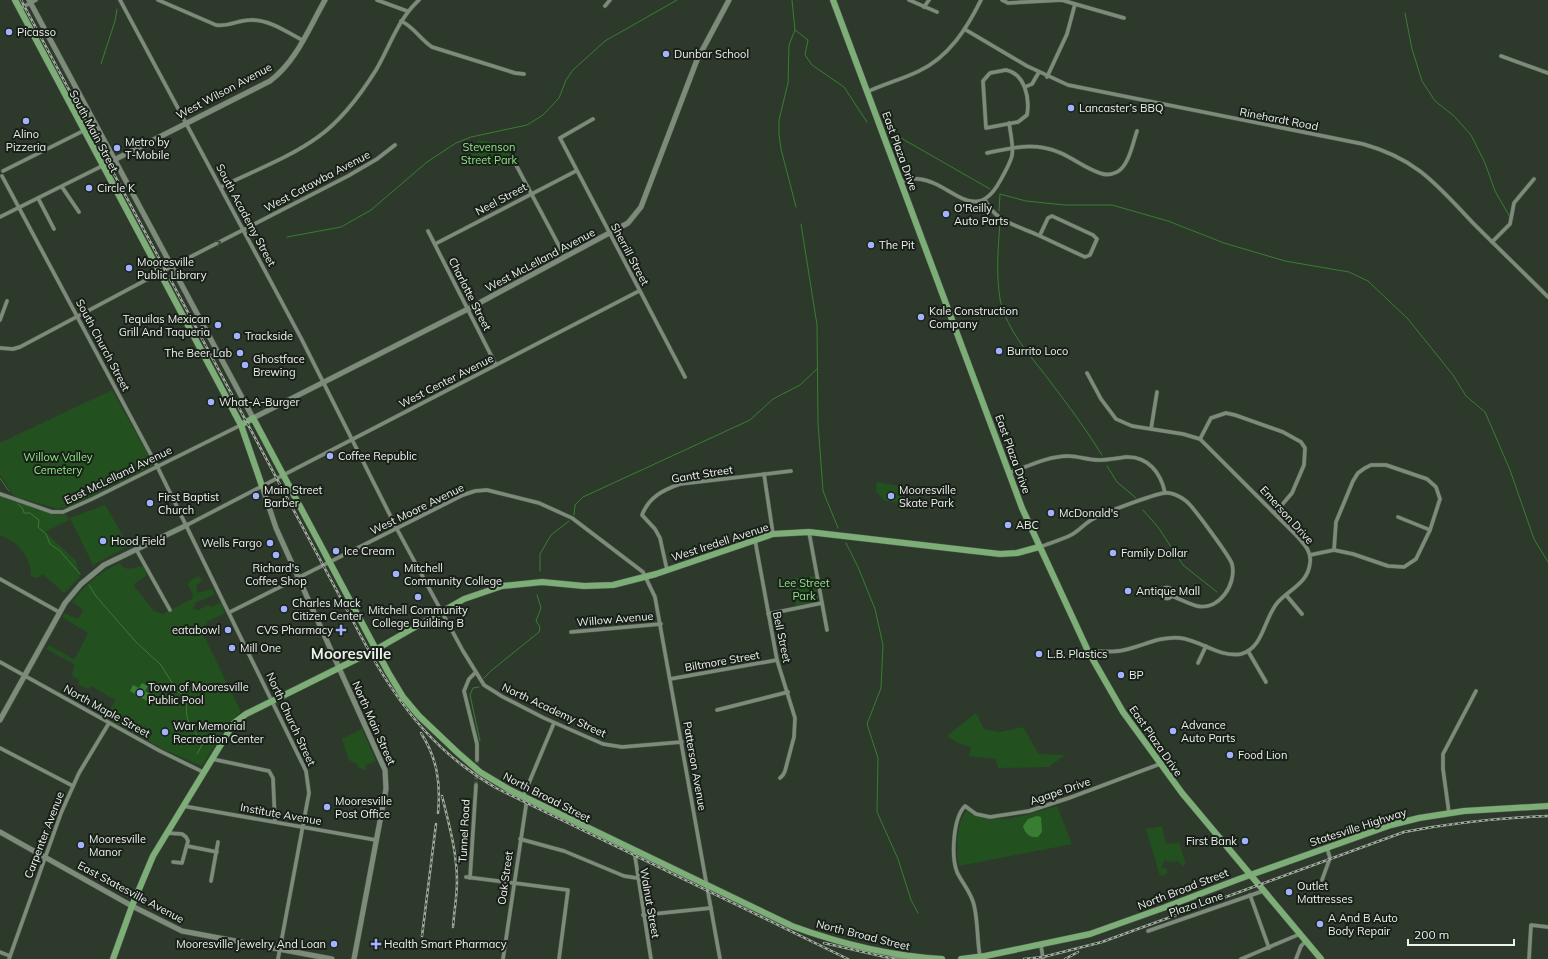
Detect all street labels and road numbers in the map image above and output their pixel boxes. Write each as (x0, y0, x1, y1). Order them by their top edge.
street label: West Wilson Avenue (174, 60, 274, 122)
street label: South Main Street (66, 88, 122, 175)
street label: Rinehardt Road (1238, 105, 1320, 133)
street label: East Plaza Drive (879, 110, 921, 192)
street label: West Catawba Avenue (262, 147, 372, 215)
street label: South Academy Street (213, 161, 279, 269)
street label: Neel Street (473, 180, 529, 218)
street label: Sherrill Street (608, 221, 652, 288)
street label: West McLelland Avenue (483, 225, 597, 295)
street label: Charlotte Street (446, 255, 495, 333)
street label: South Church Street (73, 297, 133, 393)
street label: West Center Avenue (396, 351, 496, 411)
street label: East Plaza Drive (992, 413, 1034, 495)
street label: East McLelland Avenue (62, 443, 174, 507)
street label: Gantt Street (670, 462, 734, 486)
street label: West Moore Avenue (368, 480, 466, 538)
street label: Emerson Drive (1257, 483, 1317, 547)
street label: West Iredell Avenue (670, 520, 770, 564)
street label: Willow Avenue (576, 609, 654, 629)
street label: Bell Street (770, 610, 794, 664)
street label: Biltmore Street (684, 648, 761, 674)
street label: North Church Street (263, 670, 319, 768)
street label: North Main Street (349, 679, 399, 767)
street label: North Academy Street (500, 680, 608, 740)
street label: North Maple Street (61, 681, 153, 741)
street label: East Plaza Drive (1126, 703, 1186, 779)
street label: Patterson Avenue (680, 720, 710, 812)
street label: North Broad Street (501, 769, 593, 825)
street label: Agape Drive (1028, 774, 1092, 808)
street label: Carpenter Avenue (21, 790, 67, 880)
street label: Tunnel Road (455, 799, 473, 863)
street label: Institute Avenue (239, 800, 323, 828)
street label: Statesville Highway (1308, 805, 1408, 849)
street label: Oak Street (494, 850, 516, 906)
street label: East Statesville Avenue (75, 858, 187, 926)
street label: North Broad Street (1136, 865, 1231, 913)
street label: Walnut Street (637, 867, 663, 939)
street label: Plaza Lane (1167, 888, 1225, 920)
street label: North Broad Street (815, 917, 911, 953)

